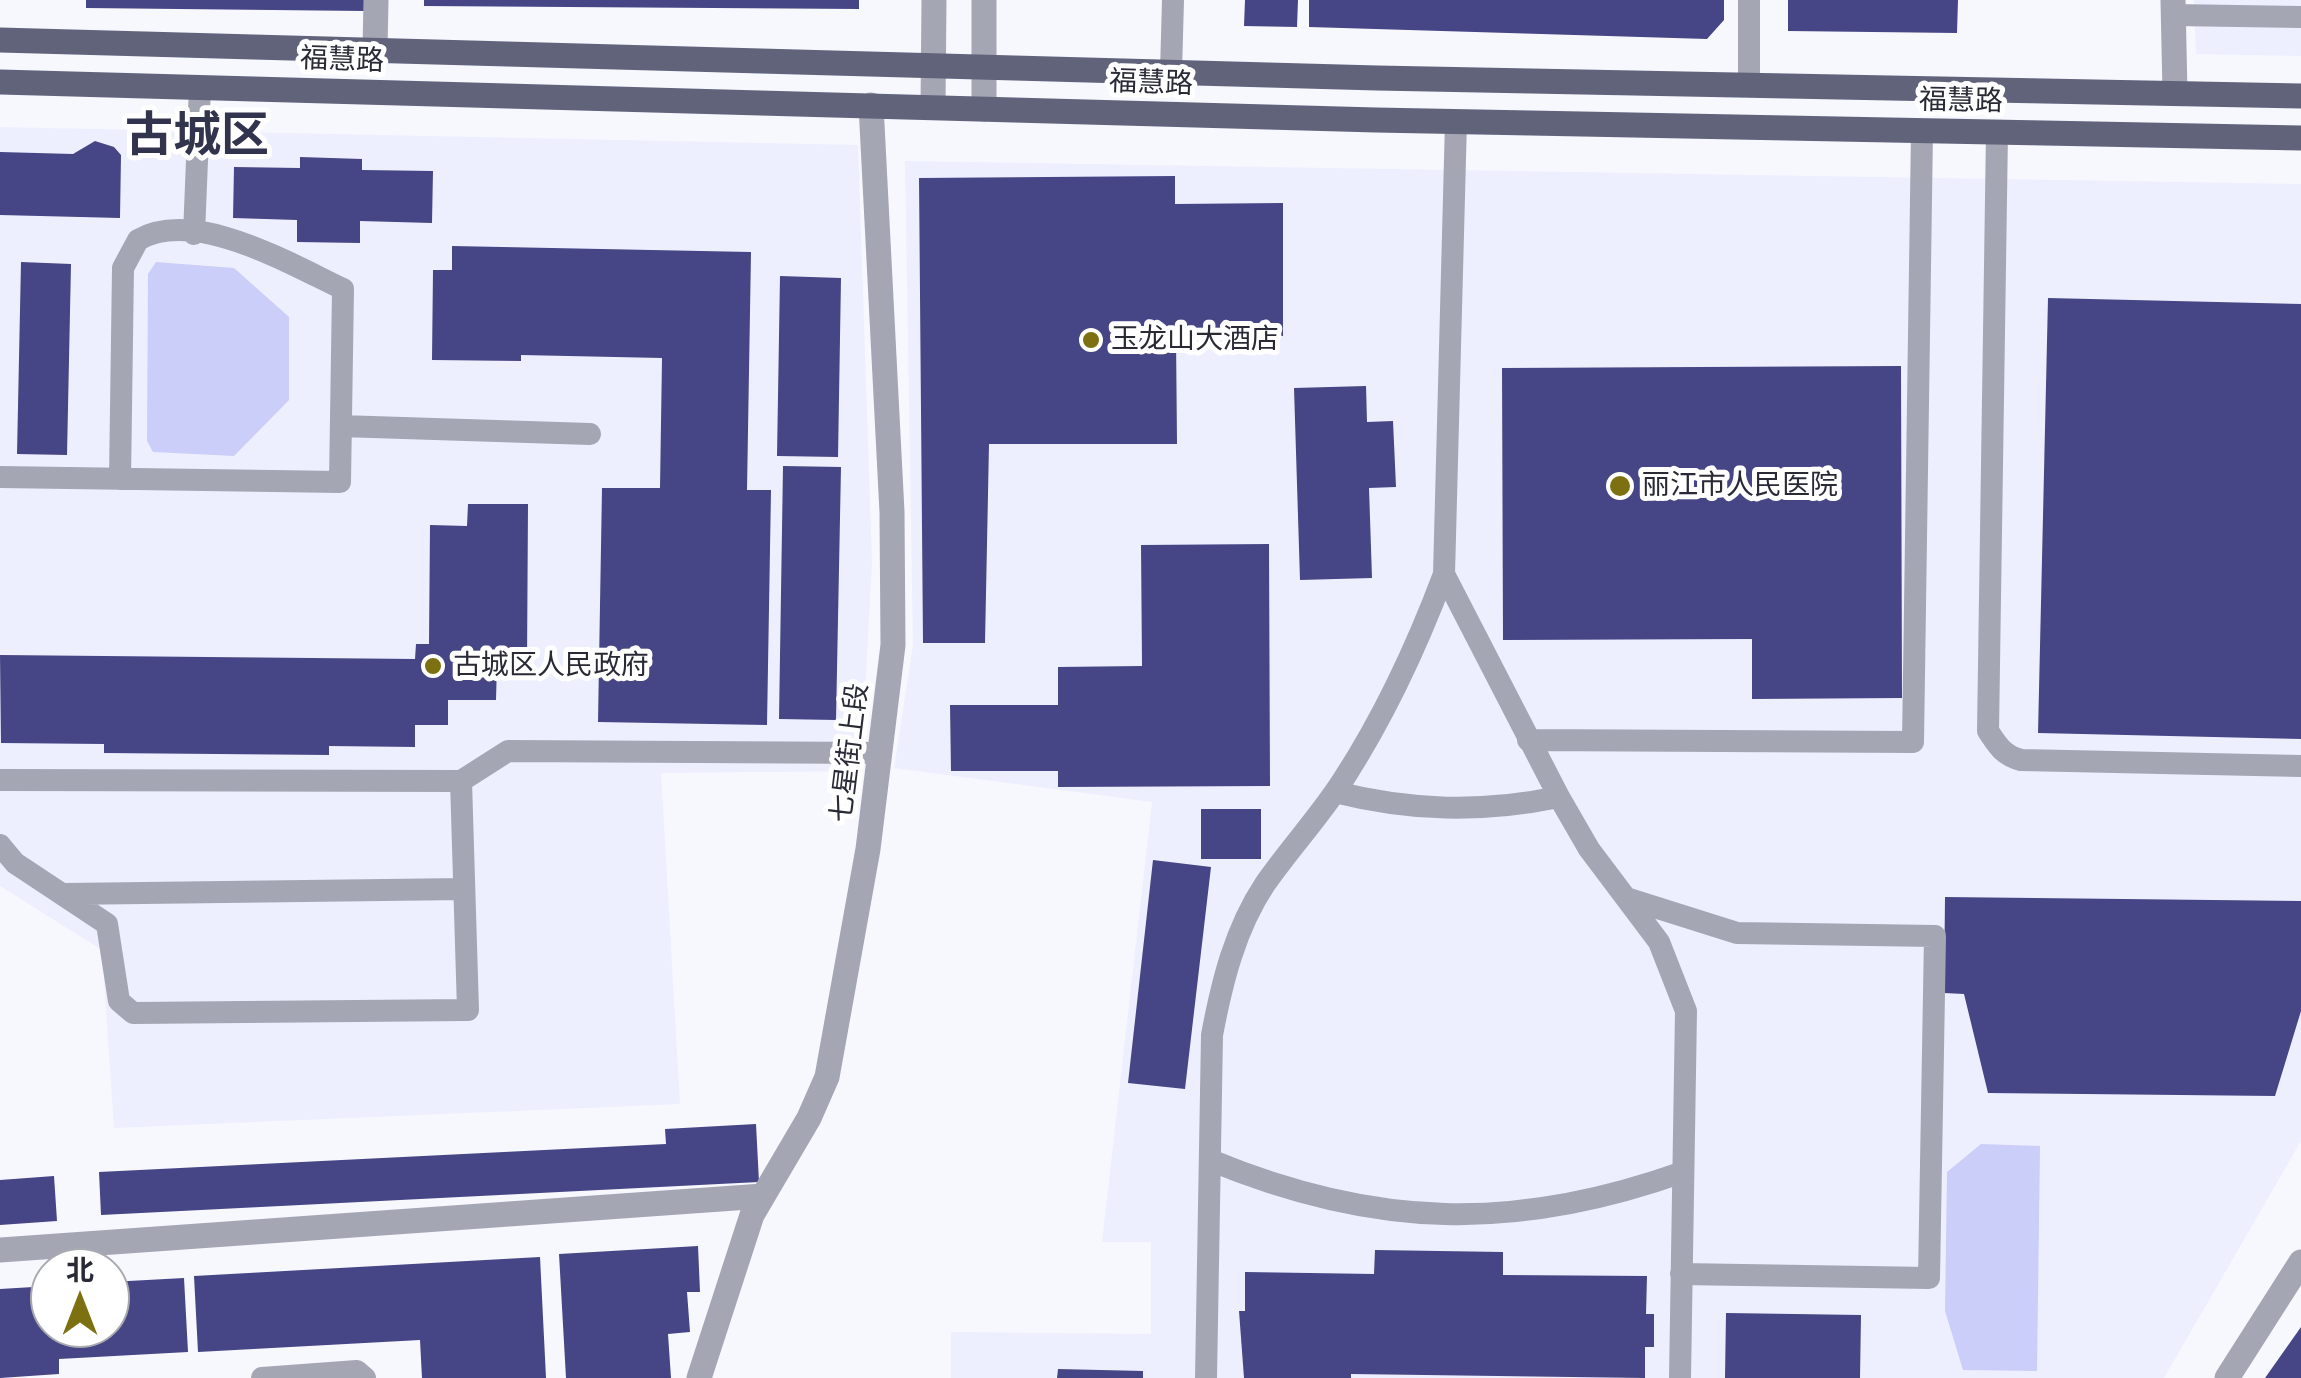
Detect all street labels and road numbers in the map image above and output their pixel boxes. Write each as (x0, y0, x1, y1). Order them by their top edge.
street label: 福慧路 (299, 42, 385, 78)
street label: 福慧路 (1108, 65, 1194, 101)
street label: 福慧路 (1919, 83, 2003, 119)
street label: 七星街上段 (825, 681, 875, 825)

